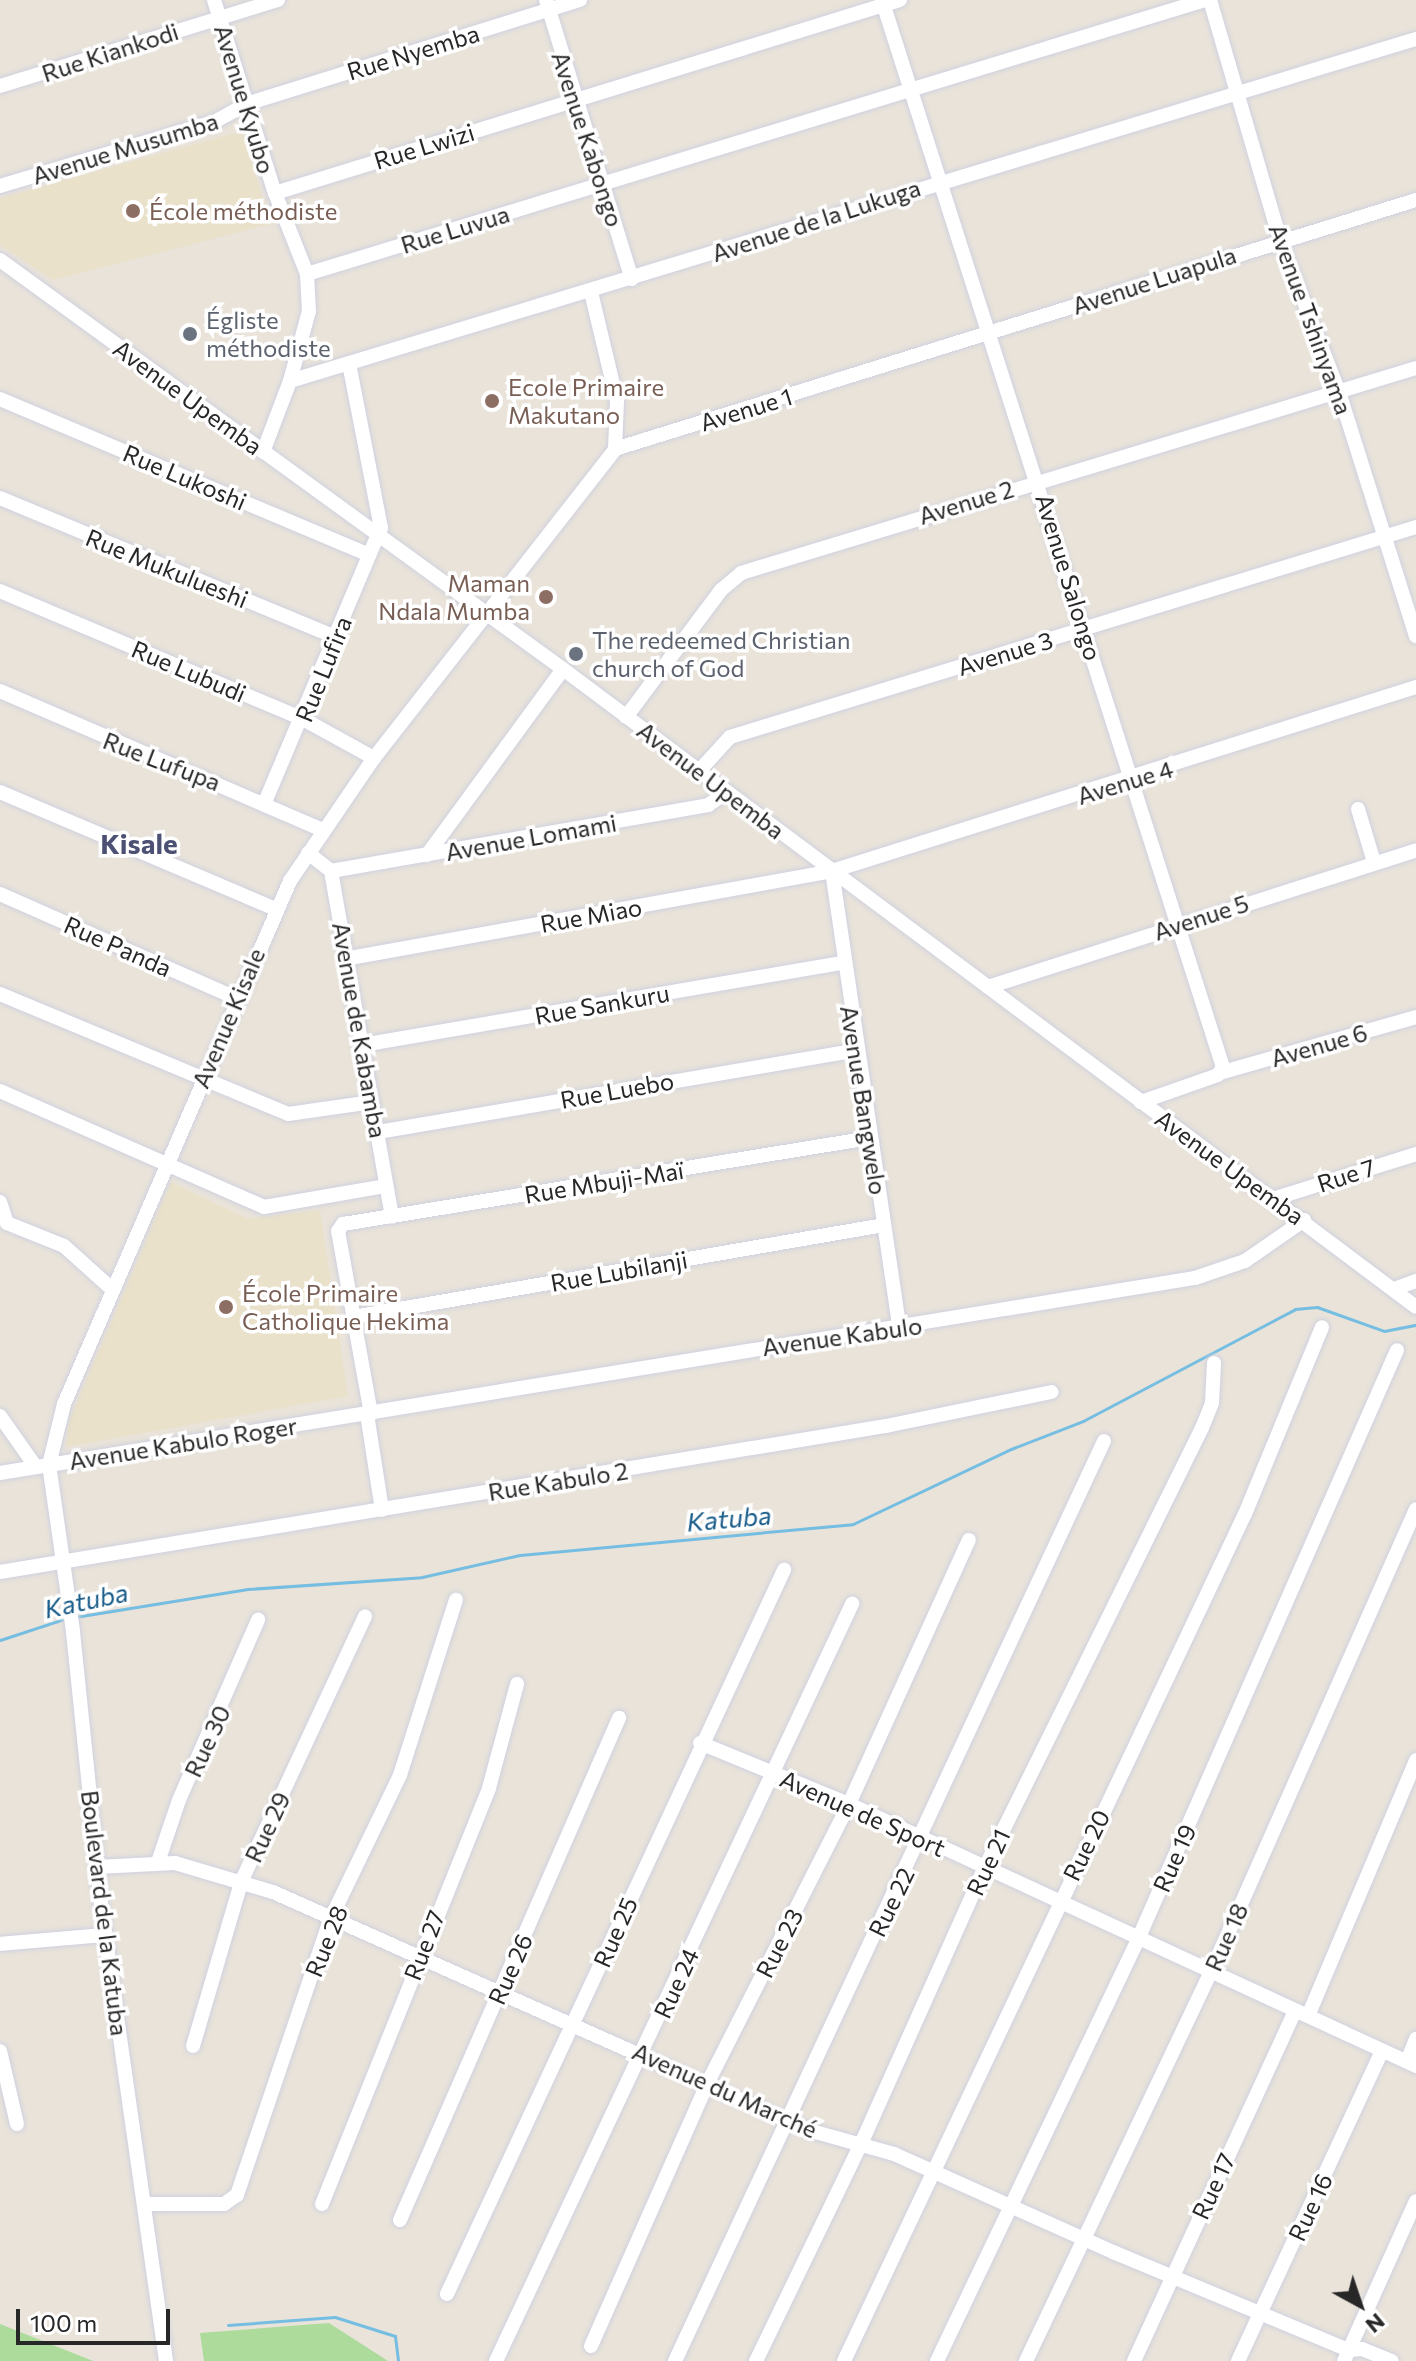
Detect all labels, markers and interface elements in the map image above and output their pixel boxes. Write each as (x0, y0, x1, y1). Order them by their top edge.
street label: Rue Kiankodi (38, 16, 182, 88)
street label: Rue Nyemba (343, 18, 483, 86)
street label: Avenue Kyubo (209, 21, 281, 177)
street label: Avenue Kabongo (546, 48, 630, 230)
street label: Avenue Musumba (29, 106, 221, 190)
street label: Rue Lwizi (370, 117, 478, 175)
street label: Avenue de la Lukuga (708, 173, 924, 267)
place label: École méthodiste (149, 197, 337, 225)
street label: Rue Luvua (397, 199, 513, 259)
marker: École méthodiste (124, 202, 142, 220)
street label: Avenue Tshinyama (1263, 220, 1359, 418)
street label: Avenue Luapula (1068, 240, 1240, 320)
place label: Égliste méthodiste (206, 306, 331, 362)
marker: Égliste méthodiste (181, 325, 199, 343)
street label: Avenue Upemba (108, 333, 268, 461)
place label: Ecole Primaire Makutano (508, 373, 664, 429)
street label: Avenue 1 (696, 381, 796, 437)
marker: Ecole Primaire Makutano (483, 392, 501, 410)
street label: Rue Lukoshi (119, 438, 251, 516)
street label: Avenue 2 (915, 474, 1017, 530)
street label: Avenue Salongo (1030, 490, 1108, 664)
street label: Rue Mukulueshi (82, 522, 252, 614)
place label: Maman Ndala Mumba (378, 569, 530, 625)
marker: Maman Ndala Mumba (537, 588, 555, 606)
street label: Rue Lufira (289, 612, 357, 726)
street label: Avenue 3 (954, 625, 1056, 681)
place label: The redeemed Christian church of God (592, 626, 851, 682)
street label: Rue Lubudi (128, 634, 250, 708)
marker: The redeemed Christian church of God (567, 645, 585, 663)
street label: Avenue Upemba (632, 715, 790, 845)
street label: Rue Lufupa (99, 725, 225, 797)
street label: Avenue 4 (1073, 754, 1177, 810)
street label: Avenue Lomami (443, 808, 619, 866)
district label: Kisale (100, 826, 178, 860)
street label: Avenue 5 (1150, 888, 1252, 946)
street label: Rue Miao (538, 892, 644, 938)
street label: Rue Panda (60, 910, 176, 982)
street label: Avenue de Kabamba (327, 920, 393, 1140)
street label: Avenue Kisale (186, 944, 270, 1092)
street label: Rue Sankuru (532, 978, 672, 1030)
street label: Avenue Bangwelo (835, 1003, 893, 1197)
street label: Avenue 6 (1267, 1017, 1371, 1073)
street label: Rue Luebo (558, 1066, 676, 1114)
street label: Avenue Upemba (1150, 1103, 1310, 1231)
street label: Rue 7 (1313, 1152, 1379, 1198)
street label: Rue Mbuji-Maï (522, 1155, 686, 1209)
street label: Rue Lubilanji (548, 1245, 690, 1297)
place label: École Primaire Catholique Hekima (242, 1279, 449, 1335)
marker: École Primaire Catholique Hekima (217, 1298, 235, 1316)
street label: Avenue Kabulo (760, 1311, 924, 1361)
street label: Avenue Kabulo Roger (67, 1411, 299, 1475)
street label: Rue Kabulo 2 (486, 1456, 630, 1506)
water label: Katuba (685, 1499, 773, 1537)
water label: Katuba (41, 1576, 131, 1624)
street label: Rue 30 (178, 1700, 236, 1782)
street label: Avenue de Sport (776, 1764, 950, 1862)
street label: Rue 29 (238, 1787, 296, 1867)
street label: Boulevard de la Katuba (76, 1789, 134, 2037)
street label: Rue 20 (1057, 1805, 1115, 1885)
street label: Rue 19 (1146, 1820, 1202, 1896)
street label: Rue 21 (960, 1824, 1016, 1900)
street label: Rue 22 (862, 1863, 920, 1941)
street label: Rue 25 (587, 1892, 643, 1972)
street label: Rue 18 (1198, 1899, 1254, 1975)
street label: Rue 28 (299, 1901, 353, 1981)
street label: Rue 23 (749, 1904, 809, 1982)
street label: Rue 27 (398, 1906, 450, 1984)
street label: Rue 26 (482, 1929, 538, 2009)
street label: Rue 24 (647, 1943, 705, 2023)
street label: Avenue du Marché (628, 2036, 822, 2144)
street label: Rue 17 (1185, 2148, 1241, 2224)
street label: Rue 16 (1282, 2169, 1338, 2245)
north arrow (1320, 2265, 1400, 2345)
scale bar (20, 2293, 174, 2343)
text: 100 m (30, 2308, 97, 2337)
text: N (1361, 2308, 1391, 2339)

